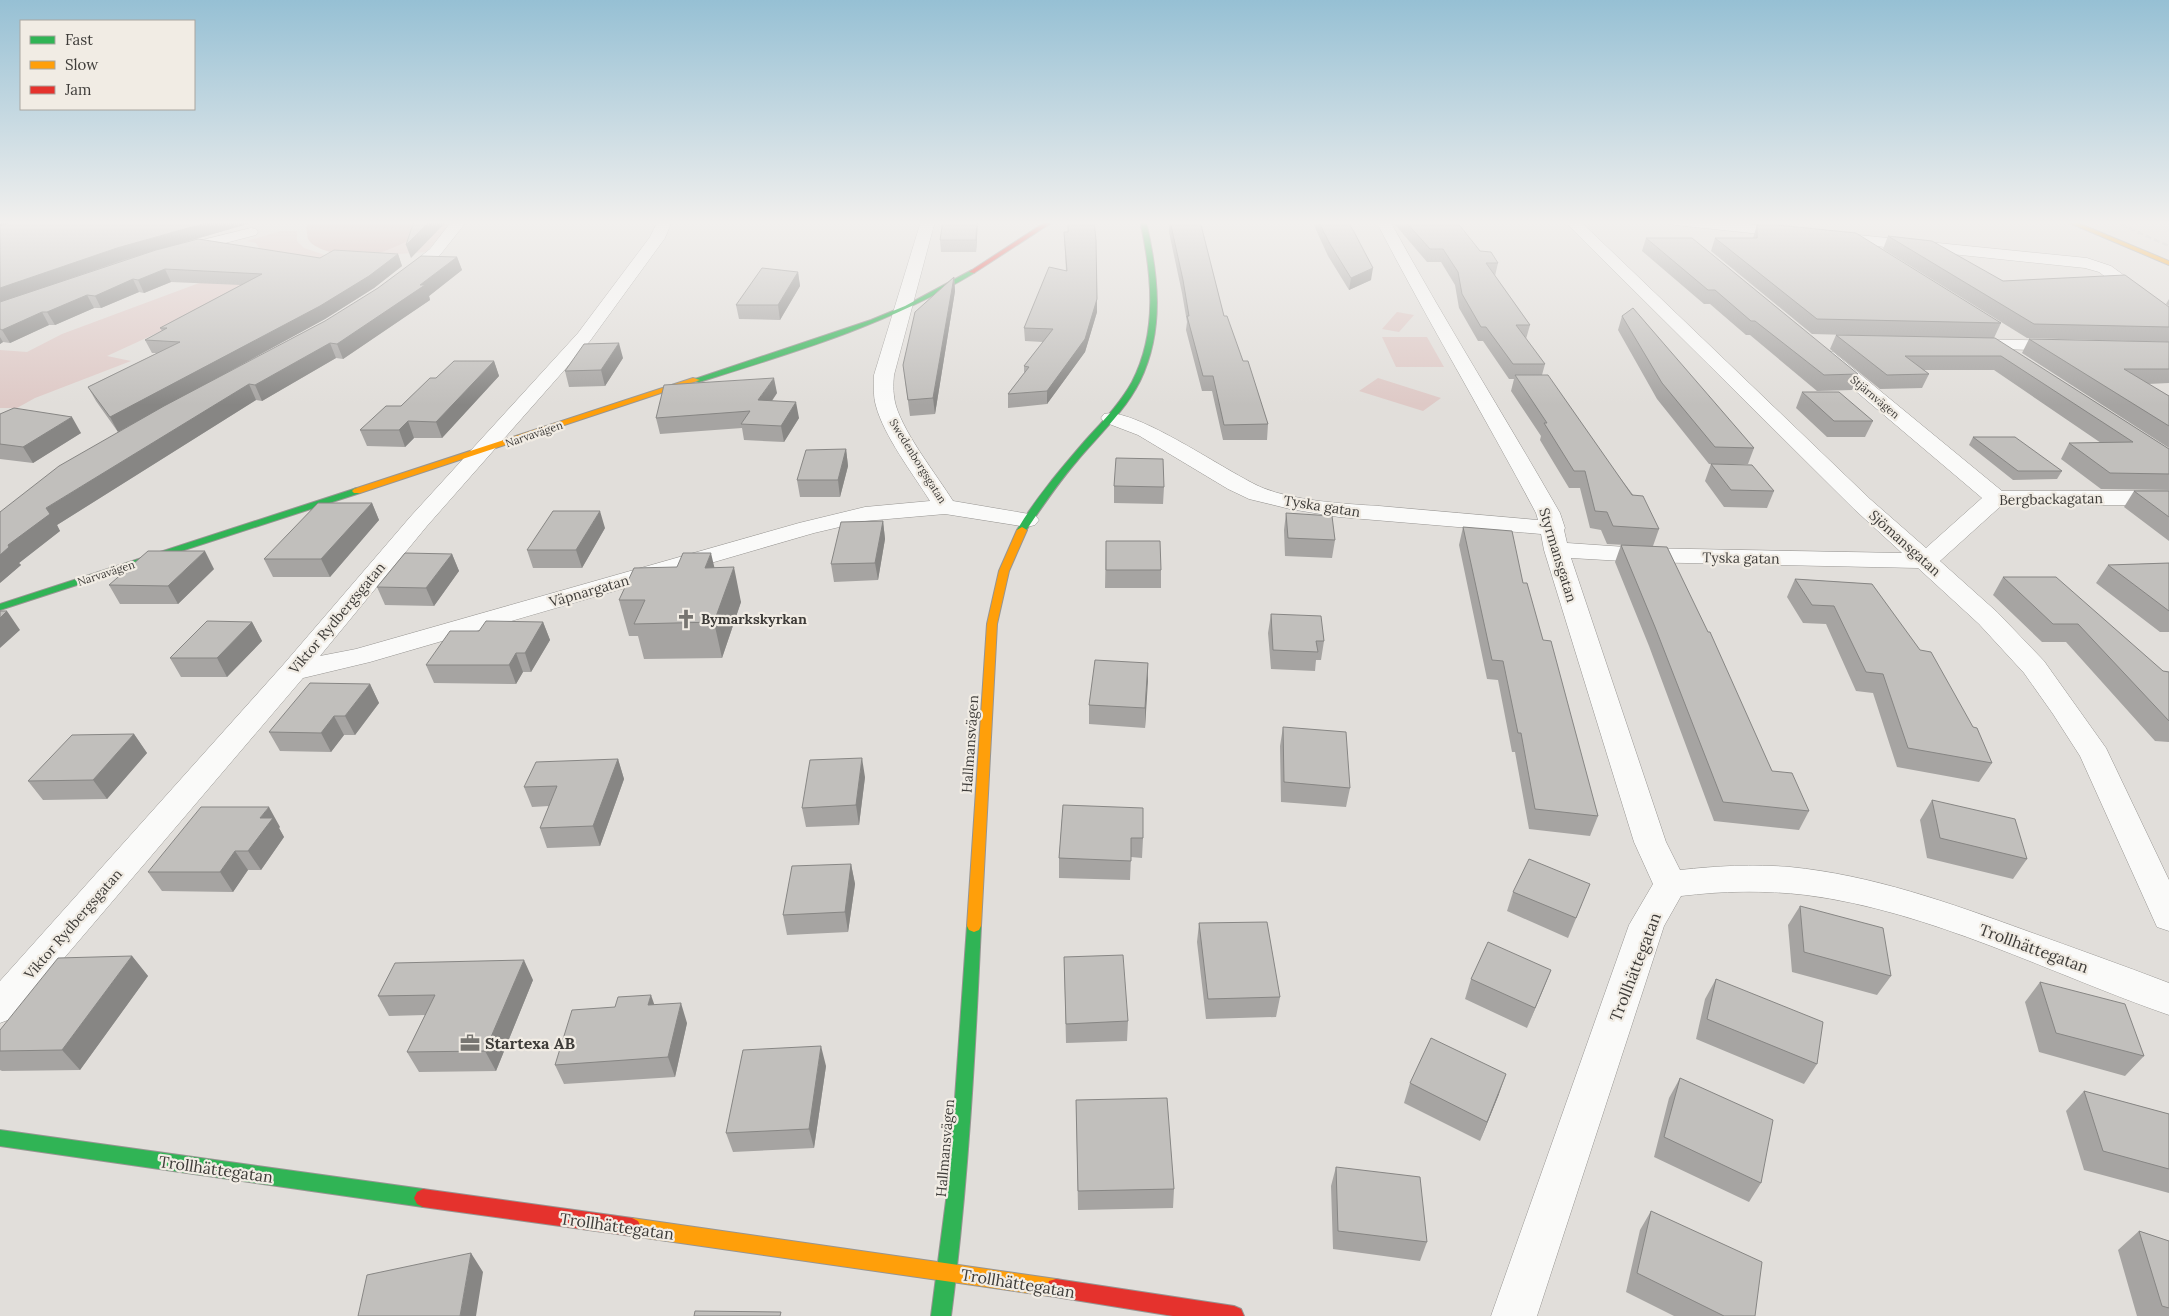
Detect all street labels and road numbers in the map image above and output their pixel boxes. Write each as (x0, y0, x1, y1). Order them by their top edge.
street label: Stjärnvägen (1847, 372, 1903, 422)
street label: Swedenborgsgatan (886, 416, 950, 506)
street label: Narvavägen (504, 418, 565, 450)
street label: Bergbackagatan (1999, 489, 2104, 509)
street label: Tyska gatan (1282, 491, 1362, 521)
street label: Styrmansgatan (1535, 506, 1581, 605)
street label: Sjömansgatan (1865, 506, 1945, 580)
street label: Tyska gatan (1702, 548, 1780, 568)
street label: Narvavägen (75, 557, 137, 589)
street label: Viktor Rydbergsgatan (284, 558, 389, 678)
street label: Väpnargatan (546, 571, 631, 611)
street label: Hallmansvägen (958, 694, 982, 794)
street label: Viktor Rydbergsgatan (20, 865, 126, 984)
street label: Trollhättegatan (1605, 909, 1665, 1024)
street label: Trollhättegatan (1977, 919, 2092, 977)
street label: Hallmansvägen (932, 1098, 958, 1198)
street label: Trollhättegatan (158, 1151, 275, 1187)
street label: Trollhättegatan (559, 1208, 676, 1244)
street label: Trollhättegatan (960, 1264, 1077, 1302)

